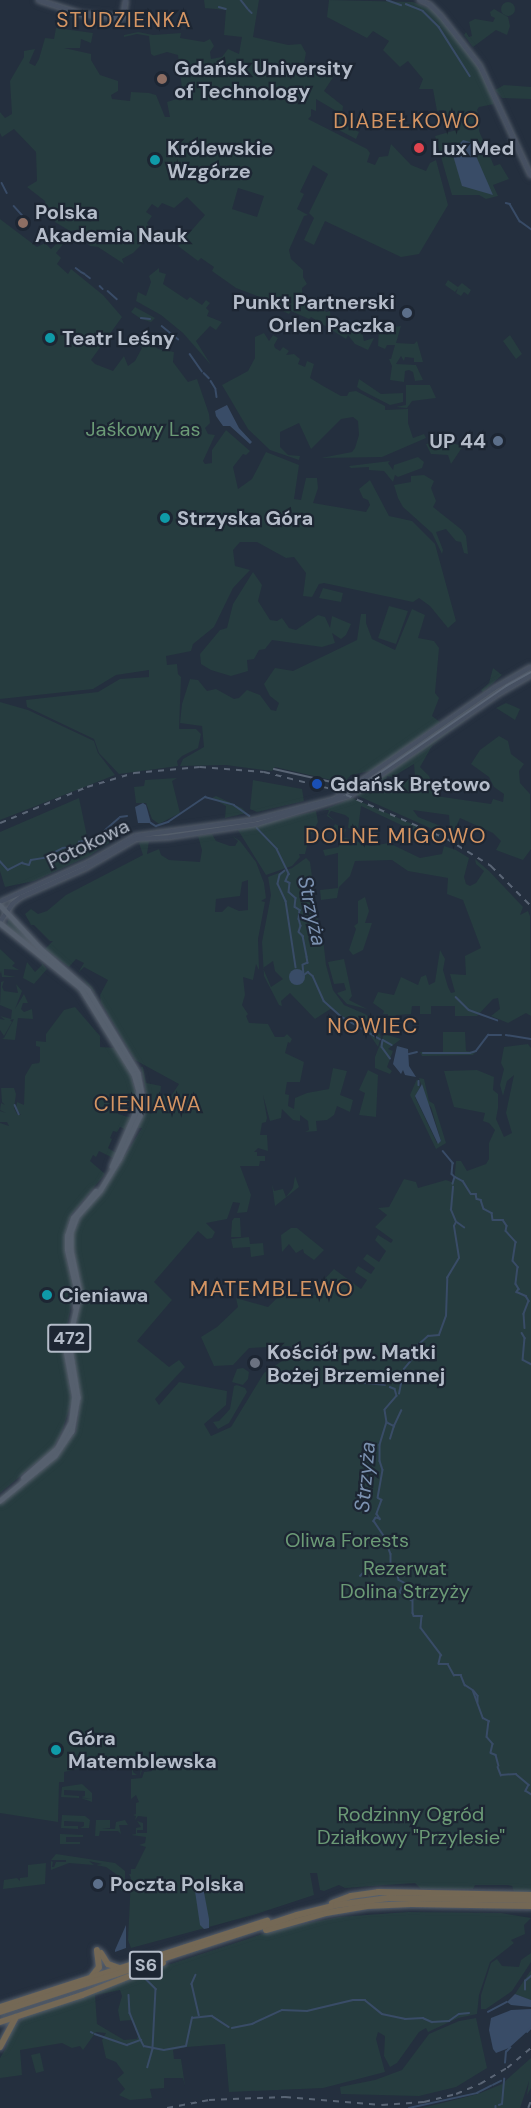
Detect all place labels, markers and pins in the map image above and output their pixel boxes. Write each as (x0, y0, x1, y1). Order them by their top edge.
place label: Gdańsk University of Technology (174, 56, 353, 103)
marker: Gdańsk University of Technology (155, 72, 169, 86)
place label: Królewskie Wzgórze (167, 136, 273, 183)
place label: Lux Med (432, 136, 514, 160)
marker: Lux Med (410, 139, 428, 157)
marker: Królewskie Wzgórze (148, 153, 162, 167)
place label: Polska Akademia Nauk (35, 200, 188, 247)
marker: Polska Akademia Nauk (16, 216, 30, 230)
place label: Punkt Partnerski Orlen Paczka (233, 290, 395, 337)
marker: Punkt Partnerski Orlen Paczka (400, 306, 414, 320)
place label: Teatr Leśny (62, 326, 175, 350)
marker: Teatr Leśny (43, 331, 57, 345)
place label: UP 44 (429, 429, 486, 453)
marker: UP 44 (491, 434, 505, 448)
place label: Strzyska Góra (177, 506, 313, 530)
marker: Strzyska Góra (158, 511, 172, 525)
place label: Gdańsk Brętowo (330, 772, 491, 796)
marker: Gdańsk Brętowo (308, 775, 326, 793)
place label: Cieniawa (59, 1283, 148, 1307)
marker: Cieniawa (40, 1288, 54, 1302)
place label: Kościół pw. Matki Bożej Brzemiennej (267, 1340, 445, 1387)
marker: Kościół pw. Matki Bożej Brzemiennej (248, 1356, 262, 1370)
place label: Góra Matemblewska (68, 1726, 217, 1773)
marker: Góra Matemblewska (49, 1743, 63, 1757)
place label: Poczta Polska (110, 1872, 244, 1896)
marker: Poczta Polska (91, 1877, 105, 1891)

